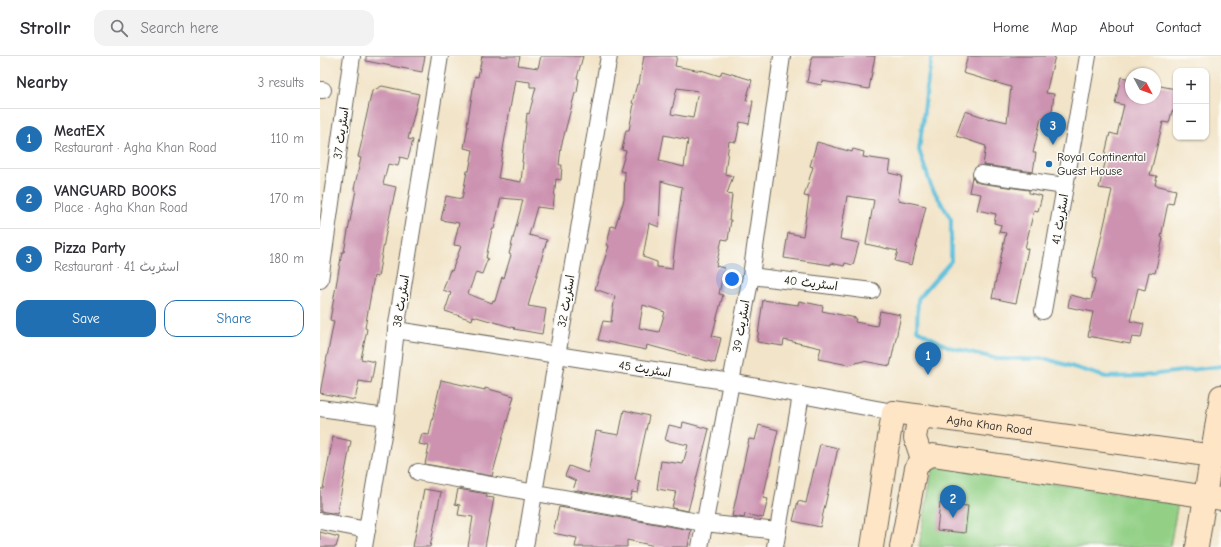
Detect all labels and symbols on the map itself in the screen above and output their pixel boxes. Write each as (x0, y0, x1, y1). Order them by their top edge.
north arrow (1125, 68, 1161, 104)
street label: اسٹریٹ 37 (330, 106, 352, 160)
pin: 3 (1040, 112, 1066, 145)
place label: Royal Continental Guest House (1057, 150, 1146, 178)
marker: Royal Continental Guest House (1044, 159, 1054, 169)
street label: اسٹریٹ 41 (1049, 193, 1071, 245)
your location (722, 269, 742, 289)
street label: اسٹریٹ 40 (783, 273, 839, 293)
street label: اسٹریٹ 38 (390, 274, 412, 328)
street label: اسٹریٹ 32 (555, 274, 578, 328)
street label: اسٹریٹ 39 (729, 299, 753, 353)
pin: 1 (915, 342, 941, 375)
street label: اسٹریٹ 45 (618, 358, 672, 380)
street label: Agha Khan Road (946, 412, 1033, 438)
pin: 2 (940, 485, 966, 518)

